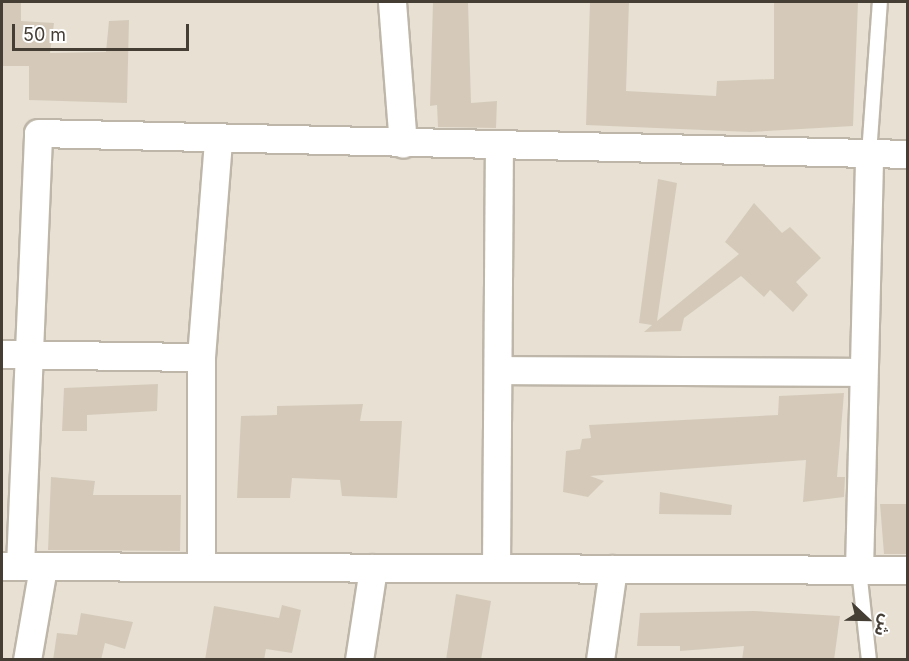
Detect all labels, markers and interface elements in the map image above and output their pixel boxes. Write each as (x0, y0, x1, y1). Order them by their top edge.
scale bar (15, 12, 192, 50)
text: 50 m (23, 24, 66, 45)
north arrow (837, 589, 897, 649)
text: ش (870, 612, 897, 640)

